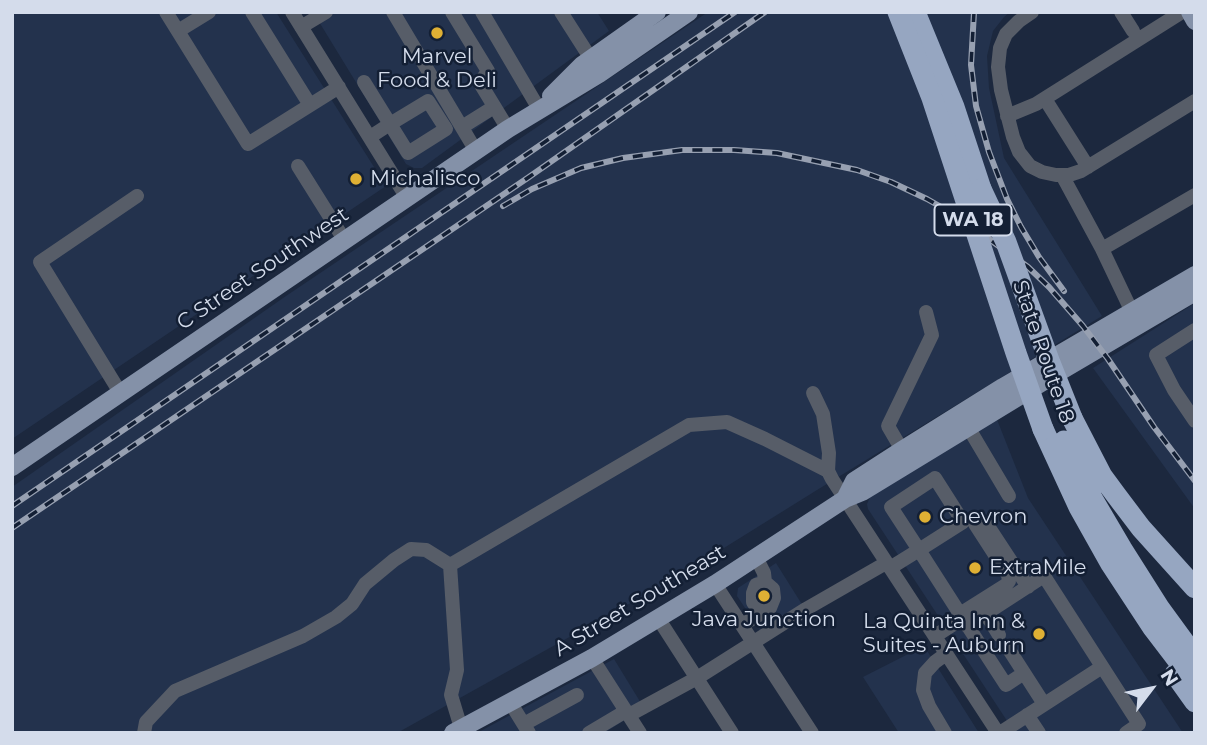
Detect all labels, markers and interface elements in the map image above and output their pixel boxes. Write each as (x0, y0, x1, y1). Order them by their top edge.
marker: Marvel Food & Deli (429, 25, 445, 41)
place label: Marvel Food & Deli (377, 44, 497, 94)
place label: Michalisco (370, 166, 480, 192)
marker: Michalisco (348, 171, 364, 187)
street label: C Street Southwest (172, 202, 354, 336)
road number: WA 18 (934, 204, 1012, 235)
street label: State Route 18 (1007, 277, 1079, 427)
place label: Chevron (939, 504, 1027, 530)
marker: Chevron (917, 509, 933, 525)
street label: A Street Southeast (550, 540, 730, 662)
place label: ExtraMile (989, 555, 1086, 581)
marker: ExtraMile (967, 560, 983, 576)
marker: Java Junction (756, 588, 772, 604)
place label: Java Junction (692, 607, 836, 633)
place label: La Quinta Inn & Suites - Auburn (863, 609, 1025, 659)
marker: La Quinta Inn & Suites - Auburn (1031, 626, 1047, 642)
north arrow (1116, 654, 1186, 724)
text: N (1155, 665, 1183, 690)

